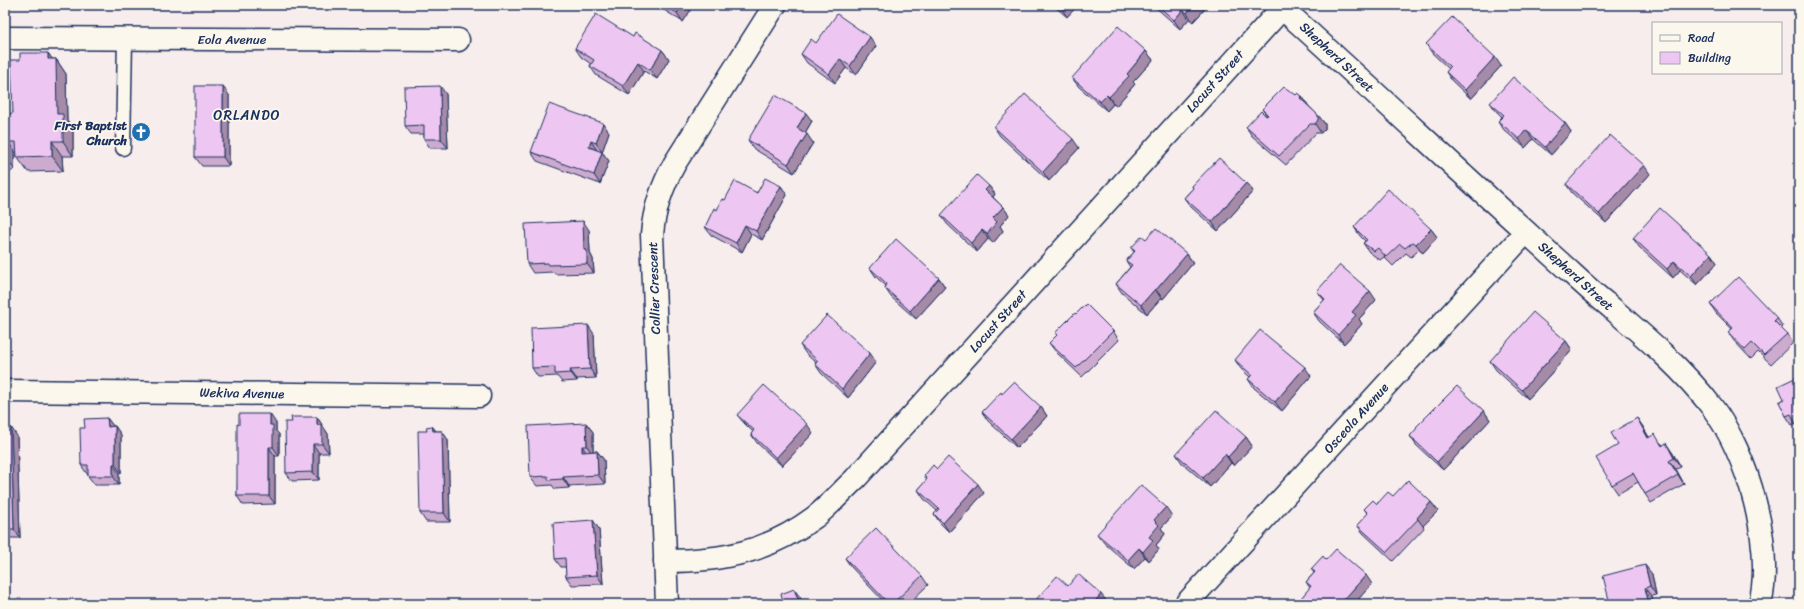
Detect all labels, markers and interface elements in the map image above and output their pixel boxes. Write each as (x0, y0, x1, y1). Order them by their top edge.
street label: Shepherd Street (1294, 16, 1380, 98)
legend (1652, 22, 1782, 74)
text: Road (1688, 27, 1715, 49)
street label: Eola Avenue (198, 28, 267, 51)
street label: Locust Street (1180, 44, 1250, 118)
text: Building (1688, 47, 1731, 69)
district label: ORLANDO (213, 103, 281, 128)
place label: First Baptist Church (53, 114, 127, 152)
church icon: First Baptist Church (130, 121, 152, 143)
street label: Shepherd Street (1533, 236, 1619, 317)
street label: Collier Crescent (641, 241, 667, 335)
street label: Locust Street (963, 284, 1033, 358)
street label: Osceola Avenue (1318, 377, 1394, 459)
street label: Wekiva Avenue (199, 381, 285, 405)

